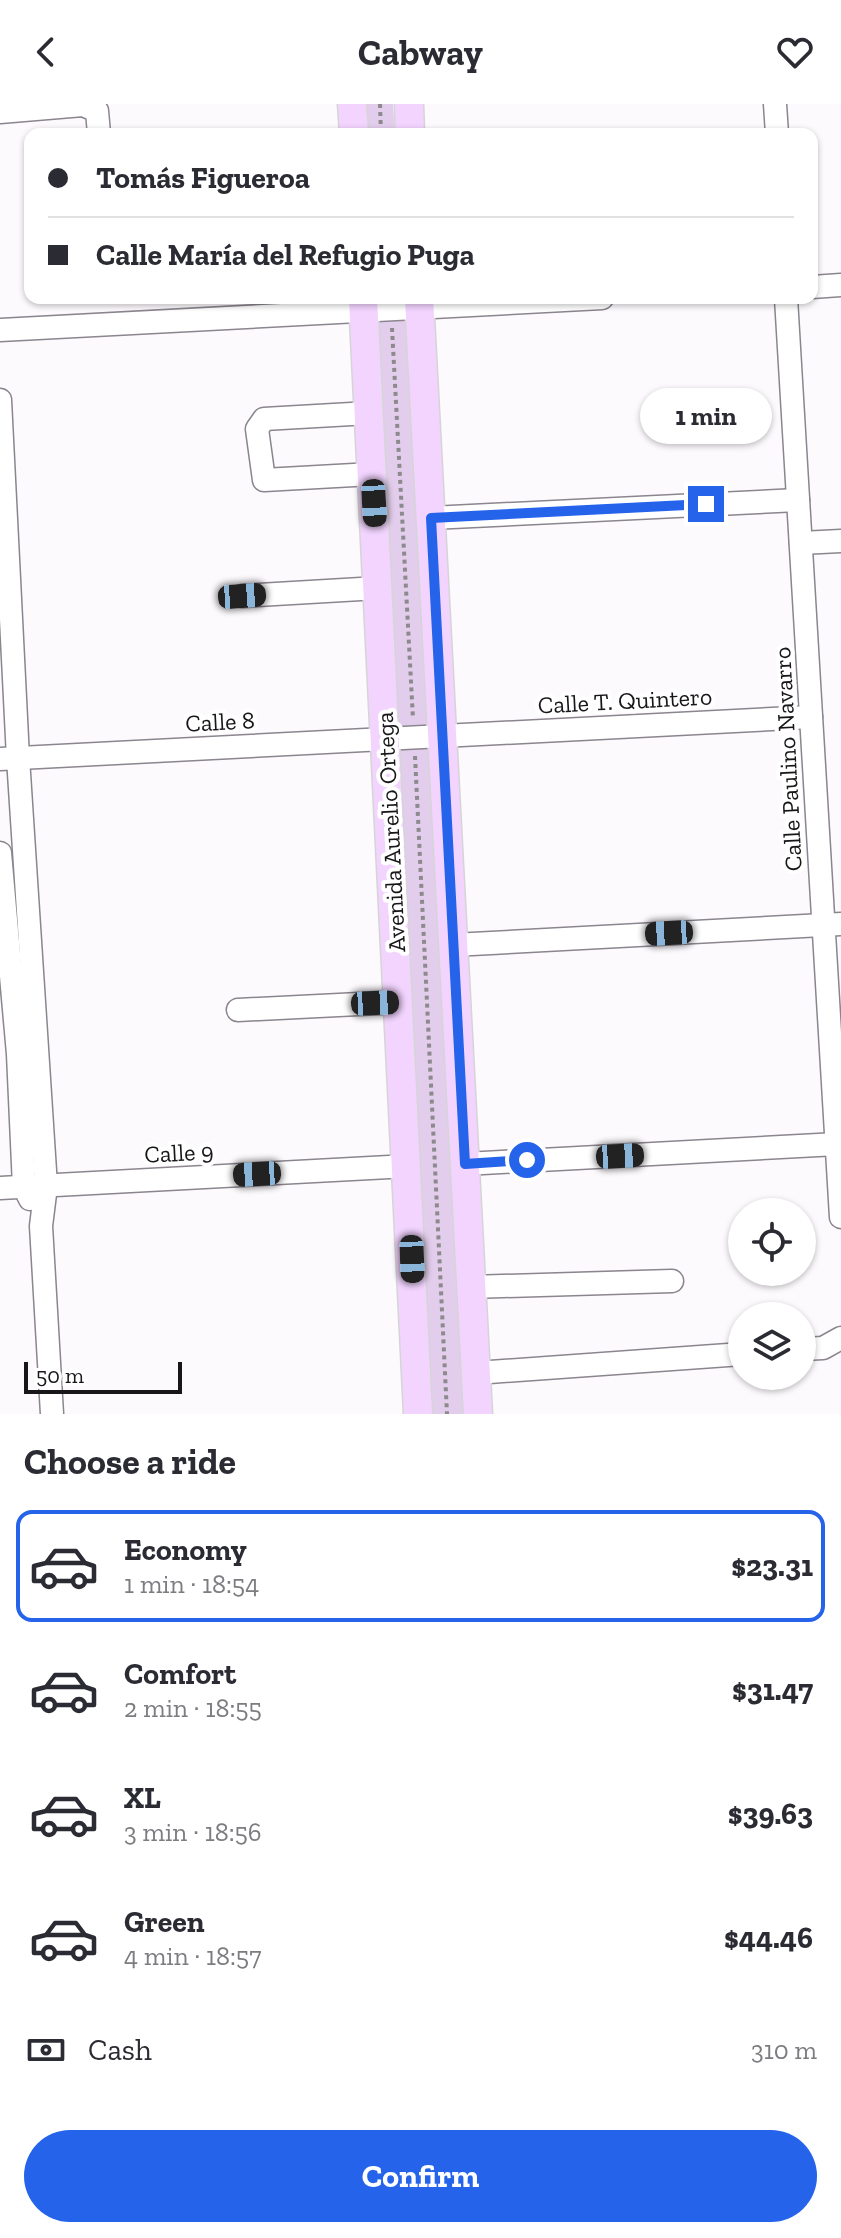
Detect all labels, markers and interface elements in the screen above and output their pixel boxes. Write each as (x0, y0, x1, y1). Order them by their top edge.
icon: back (24, 30, 68, 74)
icon: heart (773, 30, 817, 74)
text: Cabway (358, 31, 483, 74)
text: Tomás Figueroa (96, 160, 310, 196)
text: Calle María del Refugio Puga (96, 237, 475, 273)
callout: 1 min (640, 388, 772, 444)
text: 1 min (675, 400, 737, 432)
car (361, 478, 387, 528)
route end (688, 486, 724, 522)
car (217, 582, 267, 610)
street label: Calle Paulino Navarro (767, 646, 808, 872)
street label: Calle T. Quintero (537, 681, 713, 720)
street label: Calle 8 (185, 705, 255, 738)
street label: Avenida Aurelio Ortega (370, 711, 411, 953)
car (644, 920, 694, 946)
car (351, 990, 399, 1016)
street label: Calle 9 (144, 1136, 214, 1169)
route start (509, 1142, 545, 1178)
car (595, 1143, 645, 1169)
car (232, 1161, 282, 1187)
map controls (728, 1198, 816, 1390)
button: locate (728, 1198, 816, 1286)
car (399, 1235, 425, 1283)
button: layers (728, 1302, 816, 1390)
scale bar (24, 1358, 182, 1394)
text: 50 m (36, 1362, 84, 1389)
text: Choose a ride (24, 1440, 236, 1483)
icon: car (28, 1530, 100, 1602)
text: Economy (124, 1532, 247, 1568)
text: $23.31 (731, 1548, 813, 1584)
text: 1 min · 18:54 (124, 1568, 259, 1600)
icon: car (28, 1654, 100, 1726)
text: Comfort (124, 1656, 236, 1692)
text: $31.47 (732, 1672, 813, 1708)
text: 2 min · 18:55 (124, 1692, 262, 1724)
icon: car (28, 1778, 100, 1850)
text: XL (124, 1780, 161, 1816)
text: $39.63 (728, 1796, 813, 1832)
text: 3 min · 18:56 (124, 1816, 262, 1848)
icon: car (28, 1902, 100, 1974)
text: Green (124, 1904, 204, 1940)
text: $44.46 (724, 1920, 813, 1956)
text: 4 min · 18:57 (124, 1940, 261, 1972)
icon: cash (24, 2028, 68, 2072)
text: Cash (88, 2032, 152, 2068)
text: 310 m (751, 2034, 817, 2066)
button: Confirm (24, 2130, 817, 2222)

